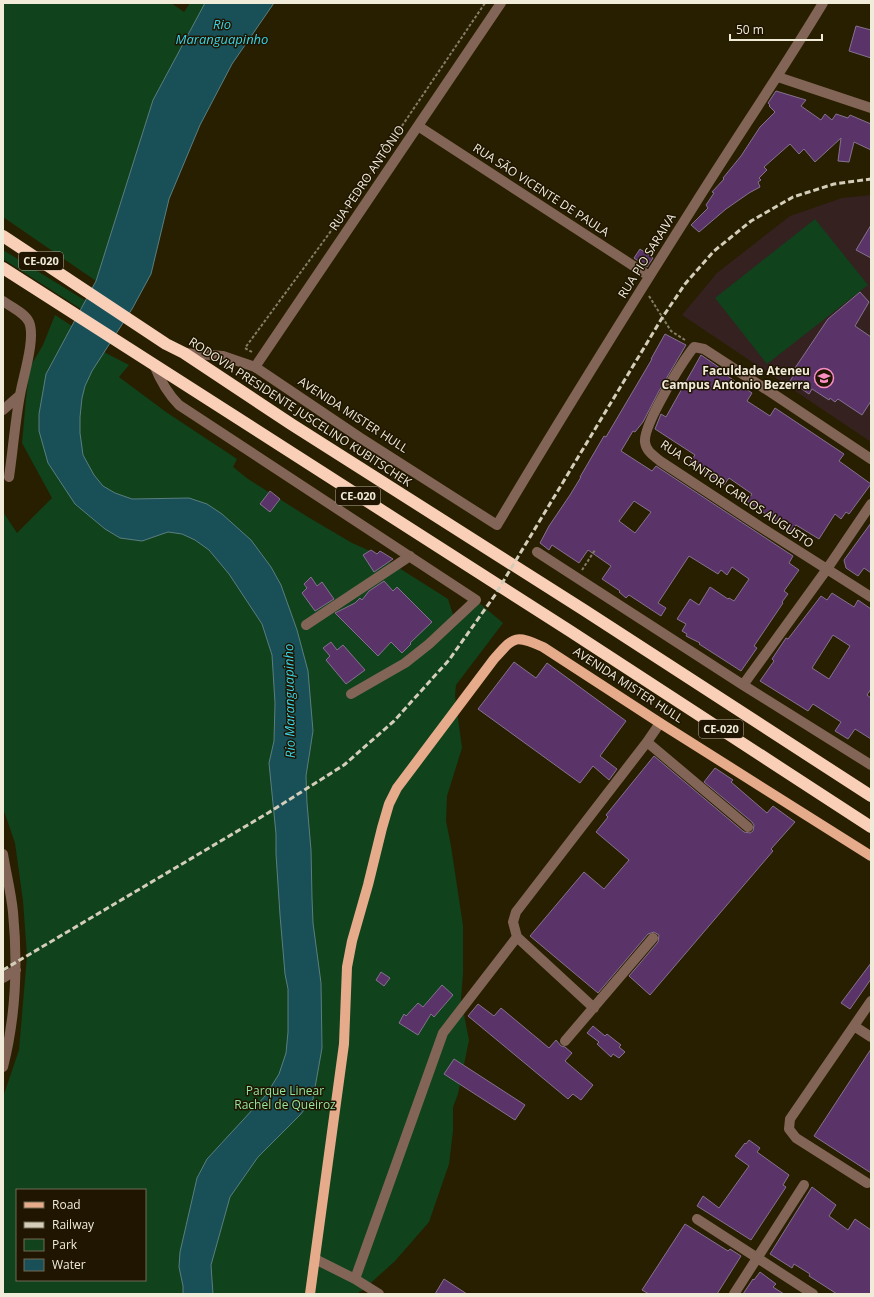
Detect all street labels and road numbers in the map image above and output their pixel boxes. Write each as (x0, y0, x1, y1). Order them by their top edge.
street label: RUA PEDRO ANTÔNIO (325, 122, 408, 234)
street label: RUA SÃO VICENTE DE PAULA (470, 139, 613, 240)
street label: RUA PIO SARAIVA (614, 210, 680, 301)
road number: CE-020 (19, 252, 63, 270)
street label: RODOVIA PRESIDENTE JUSCELINO KUBITSCHEK (185, 333, 416, 491)
street label: AVENIDA MISTER HULL (295, 373, 412, 457)
street label: RUA CANTOR CARLOS AUGUSTO (657, 436, 817, 551)
road number: CE-020 (336, 487, 380, 505)
street label: AVENIDA MISTER HULL (570, 643, 687, 727)
road number: CE-020 (699, 720, 743, 738)

